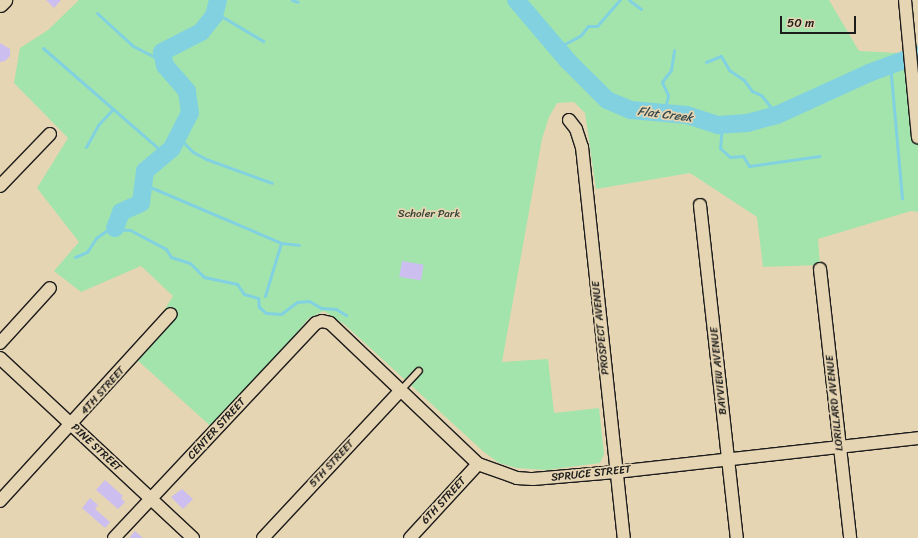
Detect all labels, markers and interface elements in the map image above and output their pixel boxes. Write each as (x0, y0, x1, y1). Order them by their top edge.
scale bar (782, 8, 858, 34)
text: 50 m (787, 12, 814, 34)
water label: Flat Creek (637, 104, 693, 126)
park label: Scholer Park (398, 207, 460, 221)
street label: PROSPECT AVENUE (589, 280, 613, 376)
street label: BAYVIEW AVENUE (708, 326, 730, 416)
street label: LORILLARD AVENUE (823, 354, 847, 452)
street label: 4TH STREET (78, 364, 128, 418)
street label: CENTER STREET (185, 395, 249, 463)
street label: PINE STREET (68, 421, 124, 475)
street label: 5TH STREET (306, 437, 358, 491)
street label: SPRUCE STREET (550, 463, 632, 485)
street label: 6TH STREET (418, 474, 470, 528)

